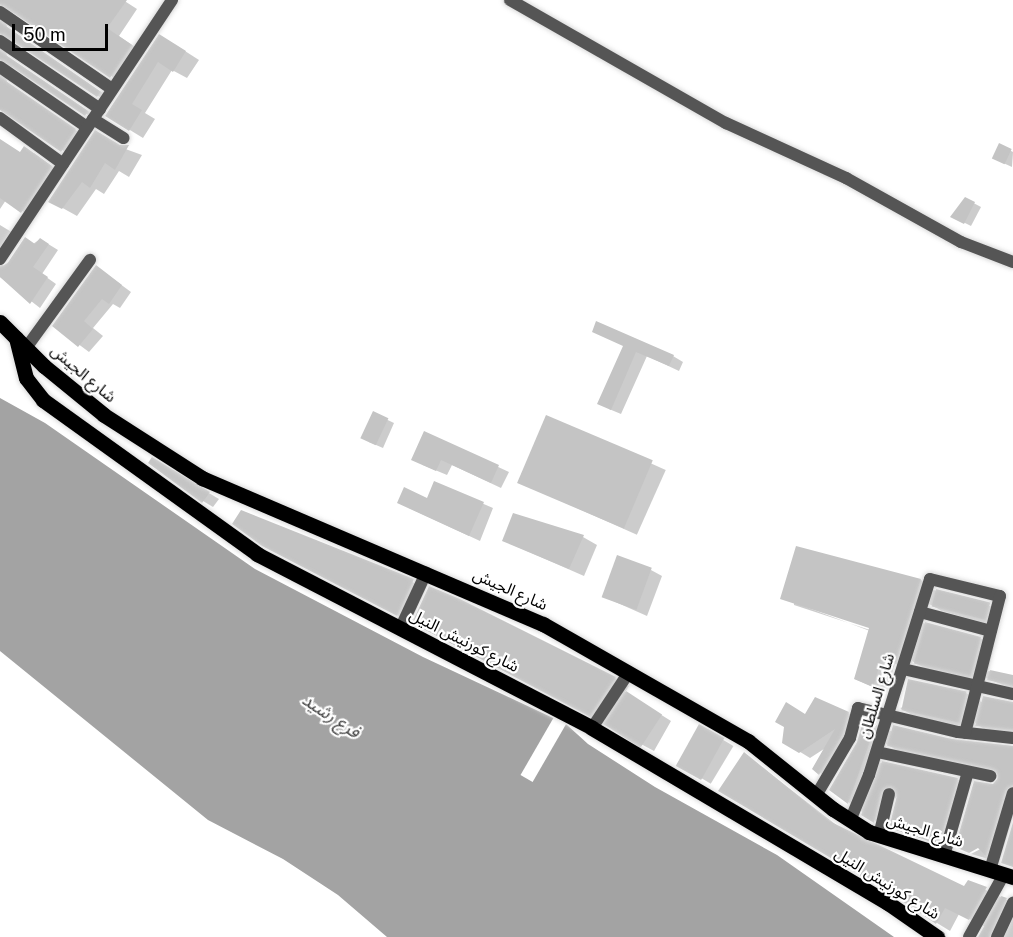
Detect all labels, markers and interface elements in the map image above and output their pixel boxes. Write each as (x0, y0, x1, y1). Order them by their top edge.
scale bar (15, 12, 111, 50)
text: 50 m (23, 24, 66, 45)
street label: شارع الجيش (46, 341, 120, 407)
street label: شارع الجيش (470, 565, 550, 615)
street label: شارع كورنيش النيل (406, 605, 522, 677)
street label: شارع السلطان (855, 651, 899, 741)
water label: فرع رشيد (298, 689, 364, 743)
street label: شارع الجيش (884, 810, 966, 852)
street label: شارع كورنيش النيل (831, 844, 943, 924)

